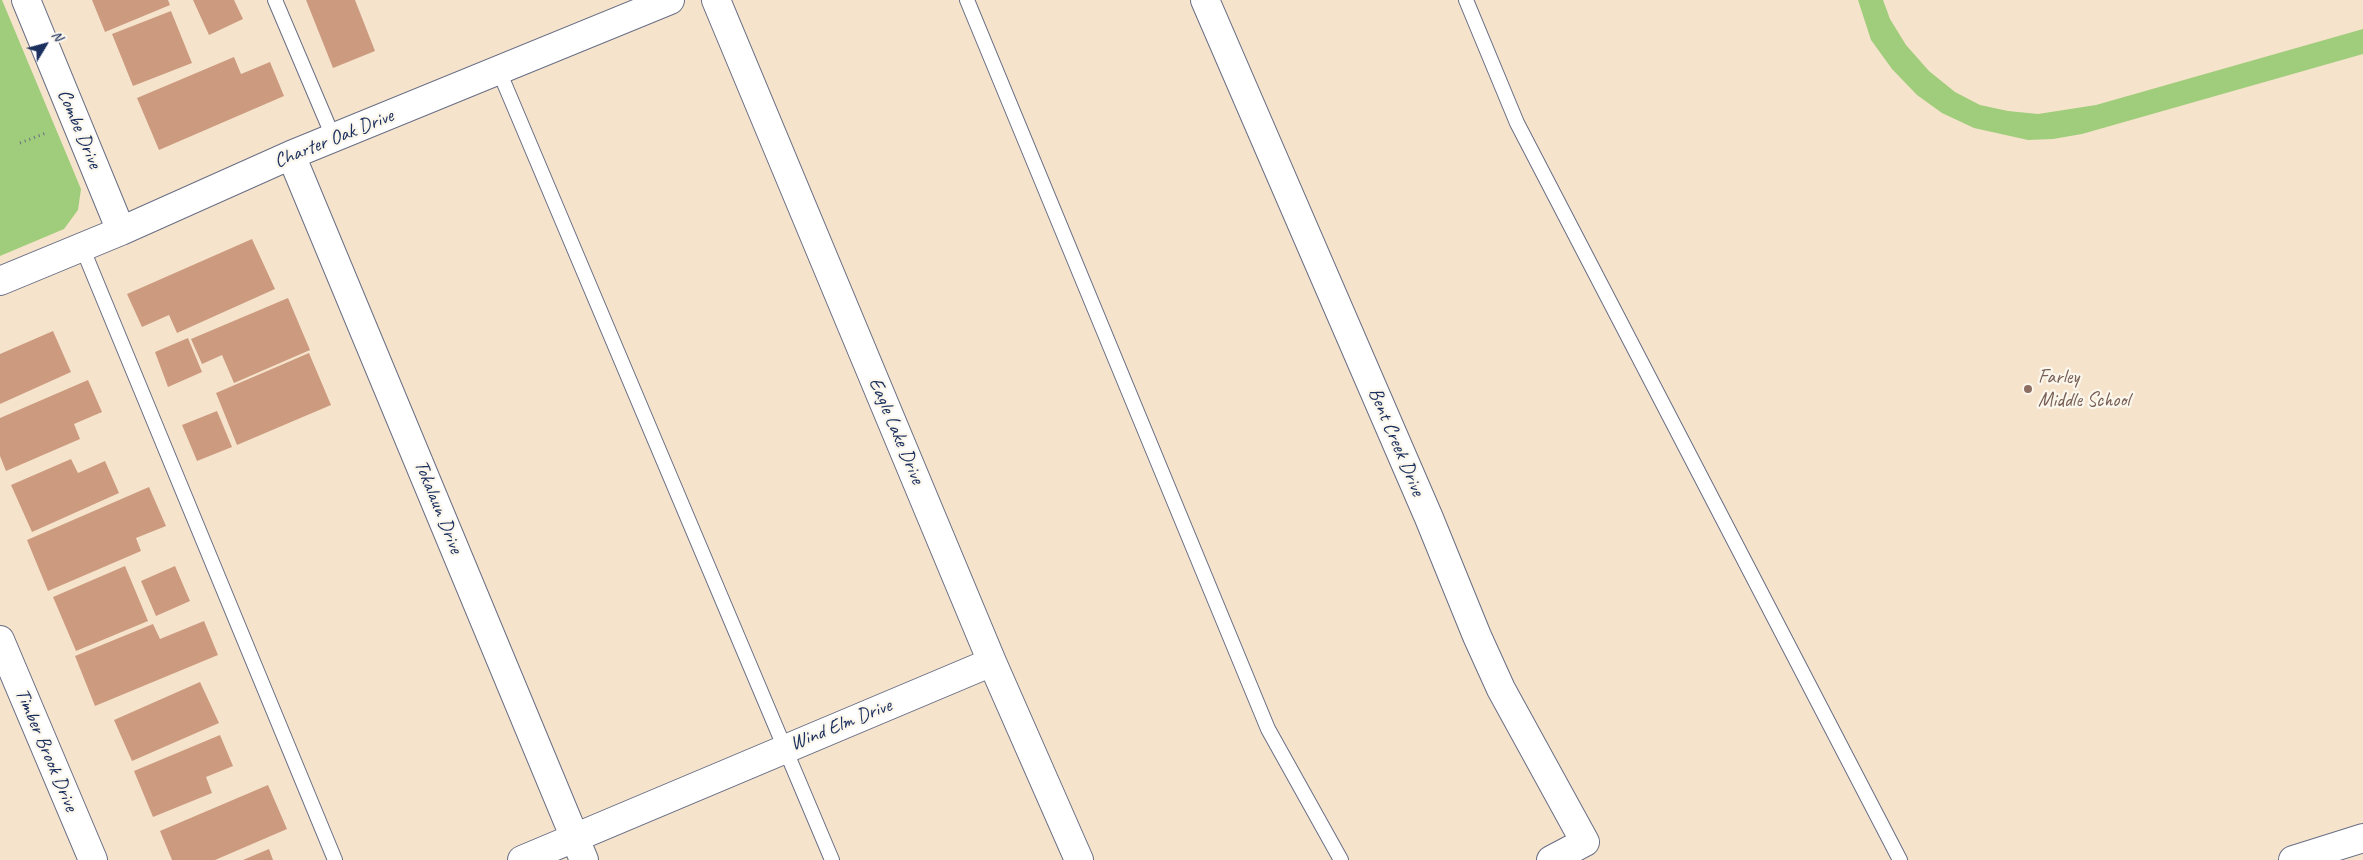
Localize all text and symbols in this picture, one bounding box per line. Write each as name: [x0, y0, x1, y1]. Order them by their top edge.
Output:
north arrow: [20, 20, 70, 70]
text: N: [48, 27, 67, 44]
street label: Combe Drive: [52, 86, 106, 172]
street label: Charter Oak Drive: [271, 104, 397, 174]
place label: Farley Middle School: [2038, 366, 2130, 413]
street label: Eagle Lake Drive: [863, 374, 929, 488]
marker: Farley Middle School: [2022, 383, 2034, 395]
street label: Bent Creek Drive: [1362, 384, 1430, 500]
street label: Tokalaun Drive: [408, 457, 468, 557]
street label: Timber Brook Drive: [9, 685, 83, 815]
street label: Wind Elm Drive: [787, 694, 895, 756]

